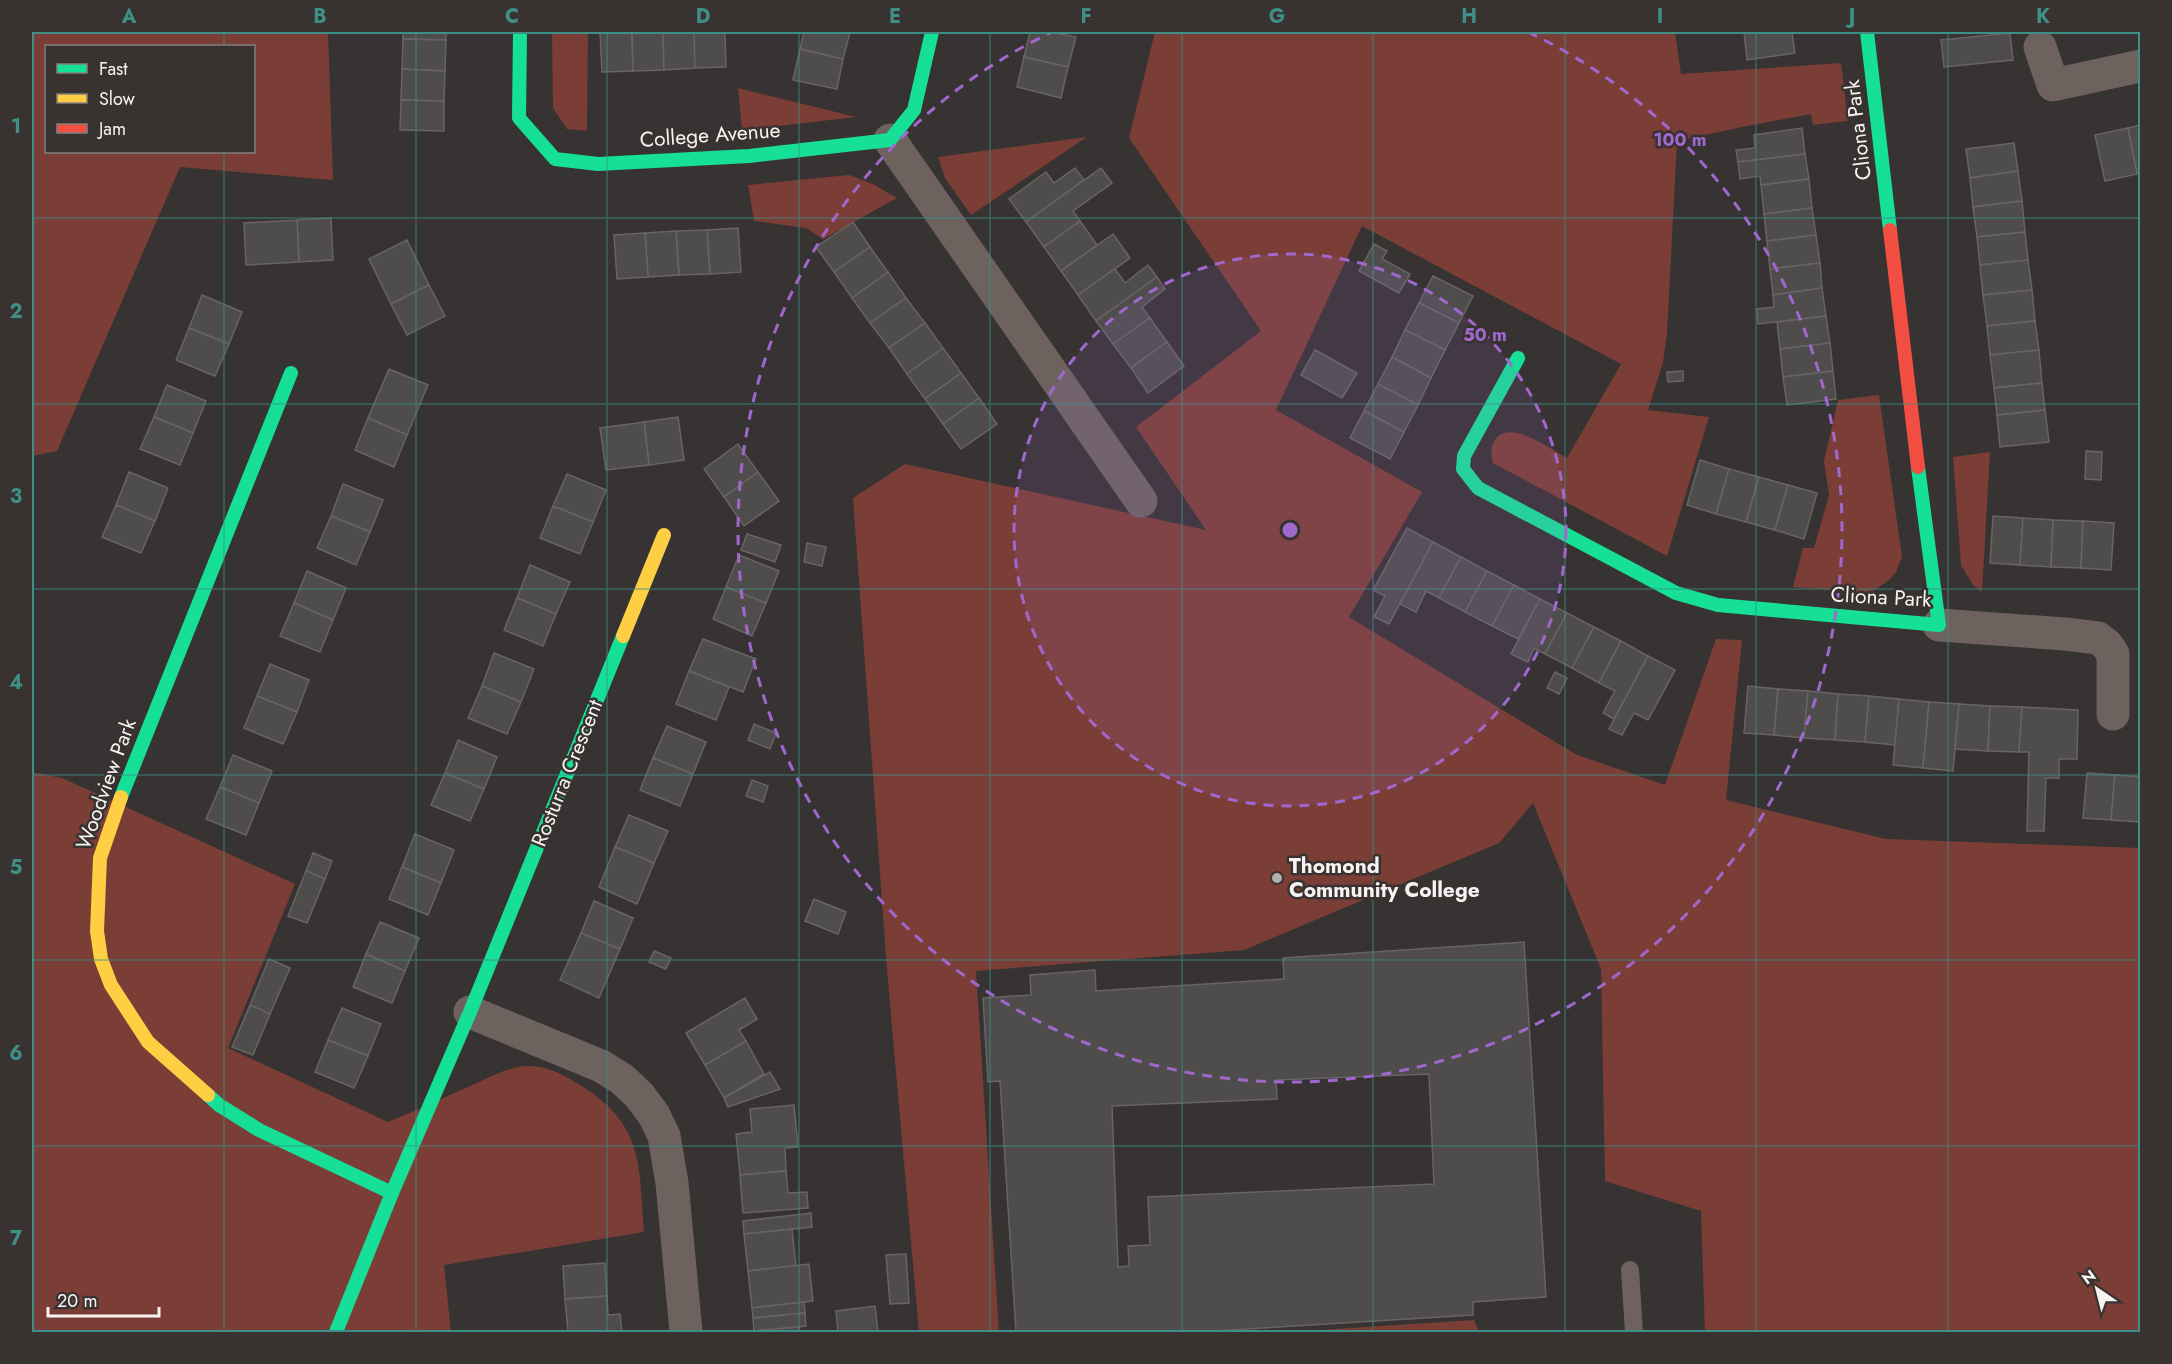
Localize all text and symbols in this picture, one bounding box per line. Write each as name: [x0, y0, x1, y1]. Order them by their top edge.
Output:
text: A: [121, 2, 137, 31]
text: B: [313, 2, 327, 31]
text: C: [505, 2, 519, 31]
text: D: [696, 2, 710, 31]
text: E: [889, 2, 901, 31]
text: F: [1080, 2, 1092, 31]
text: G: [1269, 2, 1285, 31]
text: H: [1461, 2, 1477, 31]
text: I: [1657, 2, 1663, 31]
text: J: [1845, 2, 1855, 31]
text: K: [2036, 2, 2050, 31]
legend: [45, 45, 255, 153]
text: Fast: [99, 56, 128, 82]
street label: Cliona Park: [1837, 77, 1879, 182]
text: Slow: [99, 86, 136, 112]
text: 1: [11, 112, 21, 141]
street label: College Avenue: [639, 115, 781, 155]
text: Jam: [97, 116, 126, 142]
text: 100 m: [1653, 127, 1707, 153]
text: 2: [9, 297, 23, 326]
text: 50 m: [1463, 322, 1507, 348]
text: 3: [10, 482, 22, 511]
centre of rings: [1280, 520, 1300, 540]
street label: Cliona Park: [1830, 579, 1933, 615]
text: 4: [9, 668, 23, 697]
street label: Rosturra Crescent: [524, 695, 610, 851]
street label: Woodview Park: [68, 714, 144, 854]
place label: Thomond Community College: [1289, 851, 1480, 905]
text: 5: [10, 853, 23, 882]
marker: Thomond Community College: [1270, 871, 1284, 885]
text: 6: [9, 1039, 23, 1068]
text: 7: [10, 1224, 23, 1253]
north arrow: [2067, 1259, 2127, 1319]
text: N: [2077, 1264, 2100, 1290]
scale bar: [48, 1280, 159, 1318]
text: 20 m: [57, 1288, 97, 1314]

